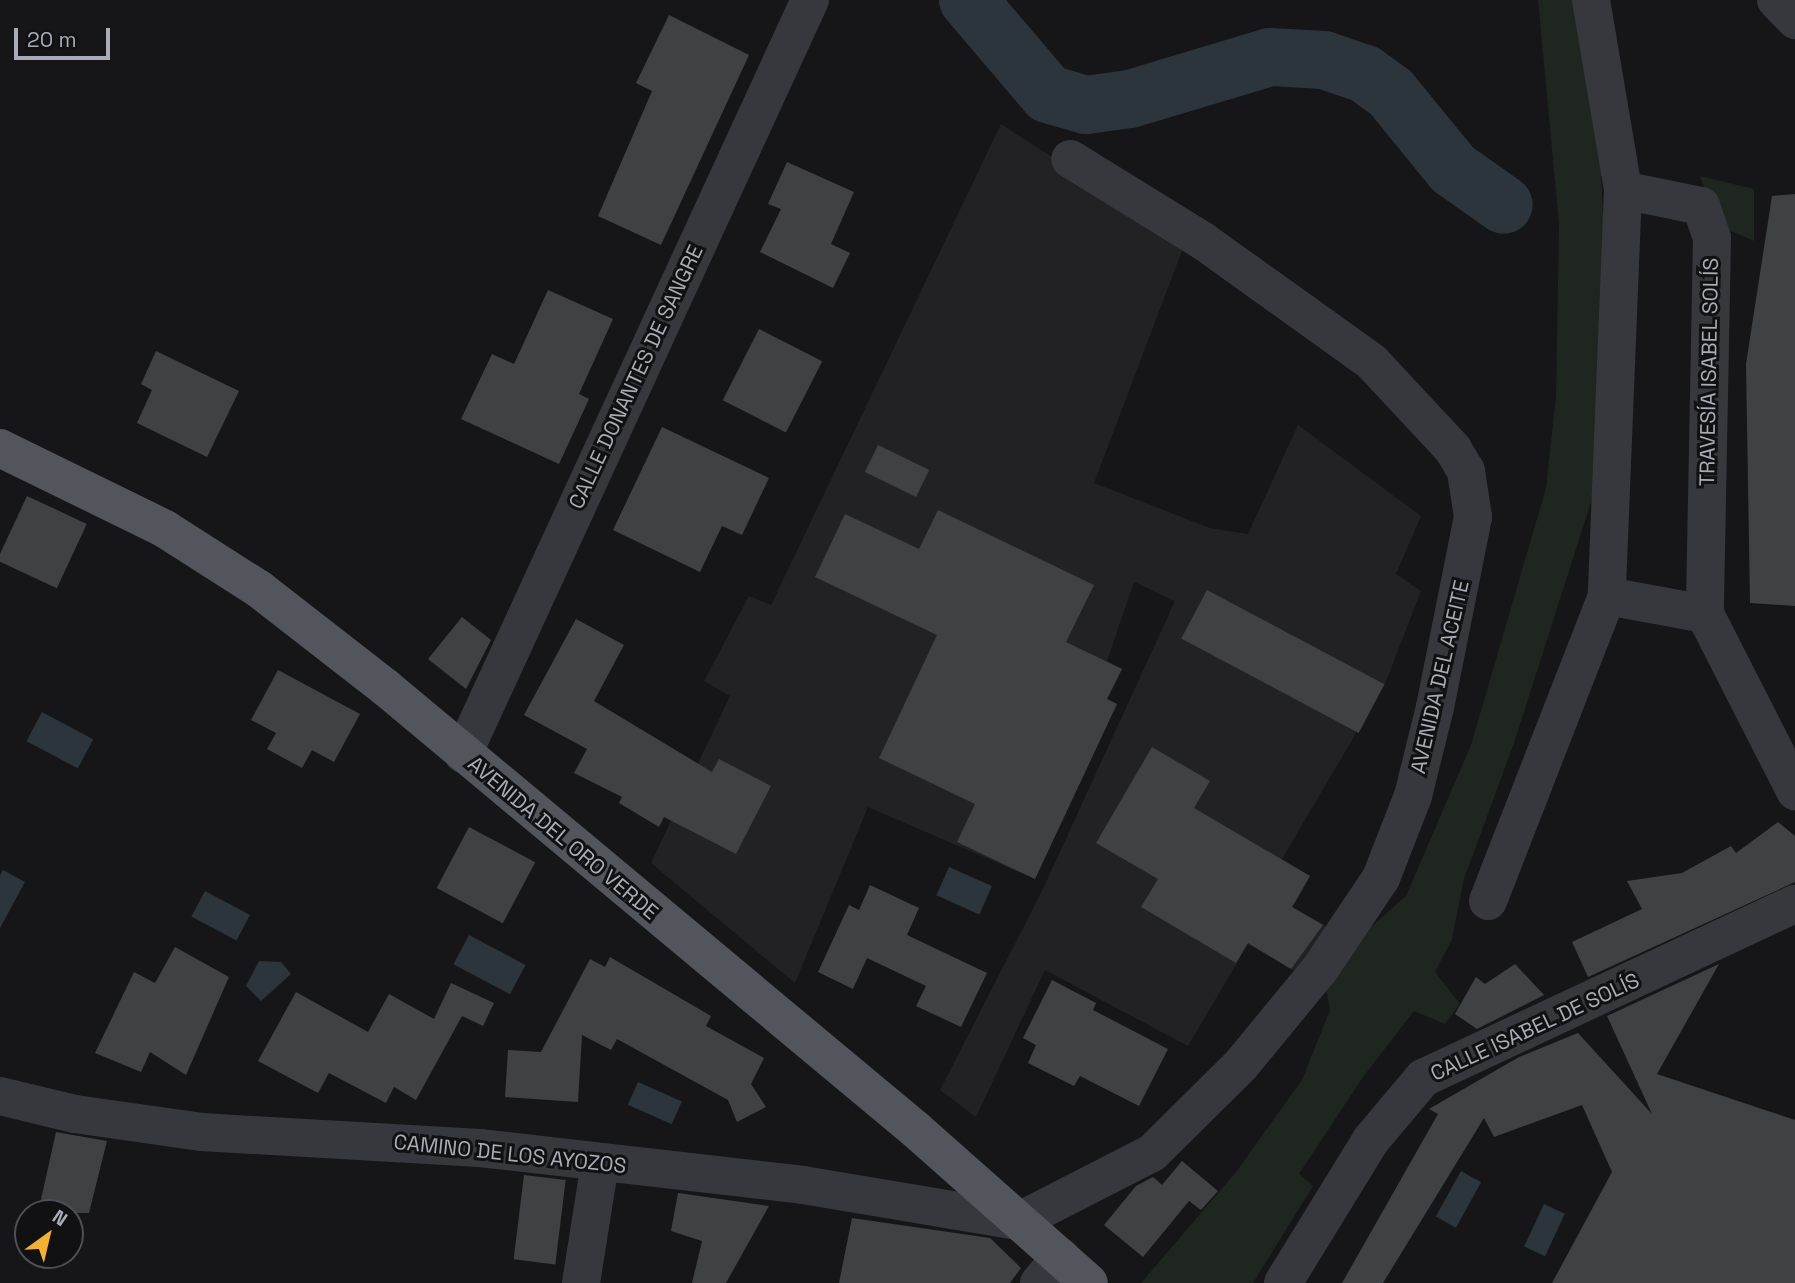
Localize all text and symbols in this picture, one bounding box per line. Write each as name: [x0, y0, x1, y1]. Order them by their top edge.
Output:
scale bar: [18, 14, 114, 58]
text: 20 m: [27, 26, 77, 53]
street label: CALLE DONANTES DE SANGRE: [564, 241, 708, 513]
street label: TRAVESÍA ISABEL SOLÍS: [1694, 257, 1724, 487]
street label: AVENIDA DEL ACEITE: [1405, 577, 1475, 777]
street label: AVENIDA DEL ORO VERDE: [462, 751, 664, 925]
street label: CALLE ISABEL DE SOLÍS: [1426, 967, 1644, 1087]
street label: CAMINO DE LOS AYOZOS: [392, 1129, 628, 1179]
north arrow: [14, 1199, 84, 1269]
text: N: [48, 1204, 72, 1232]

